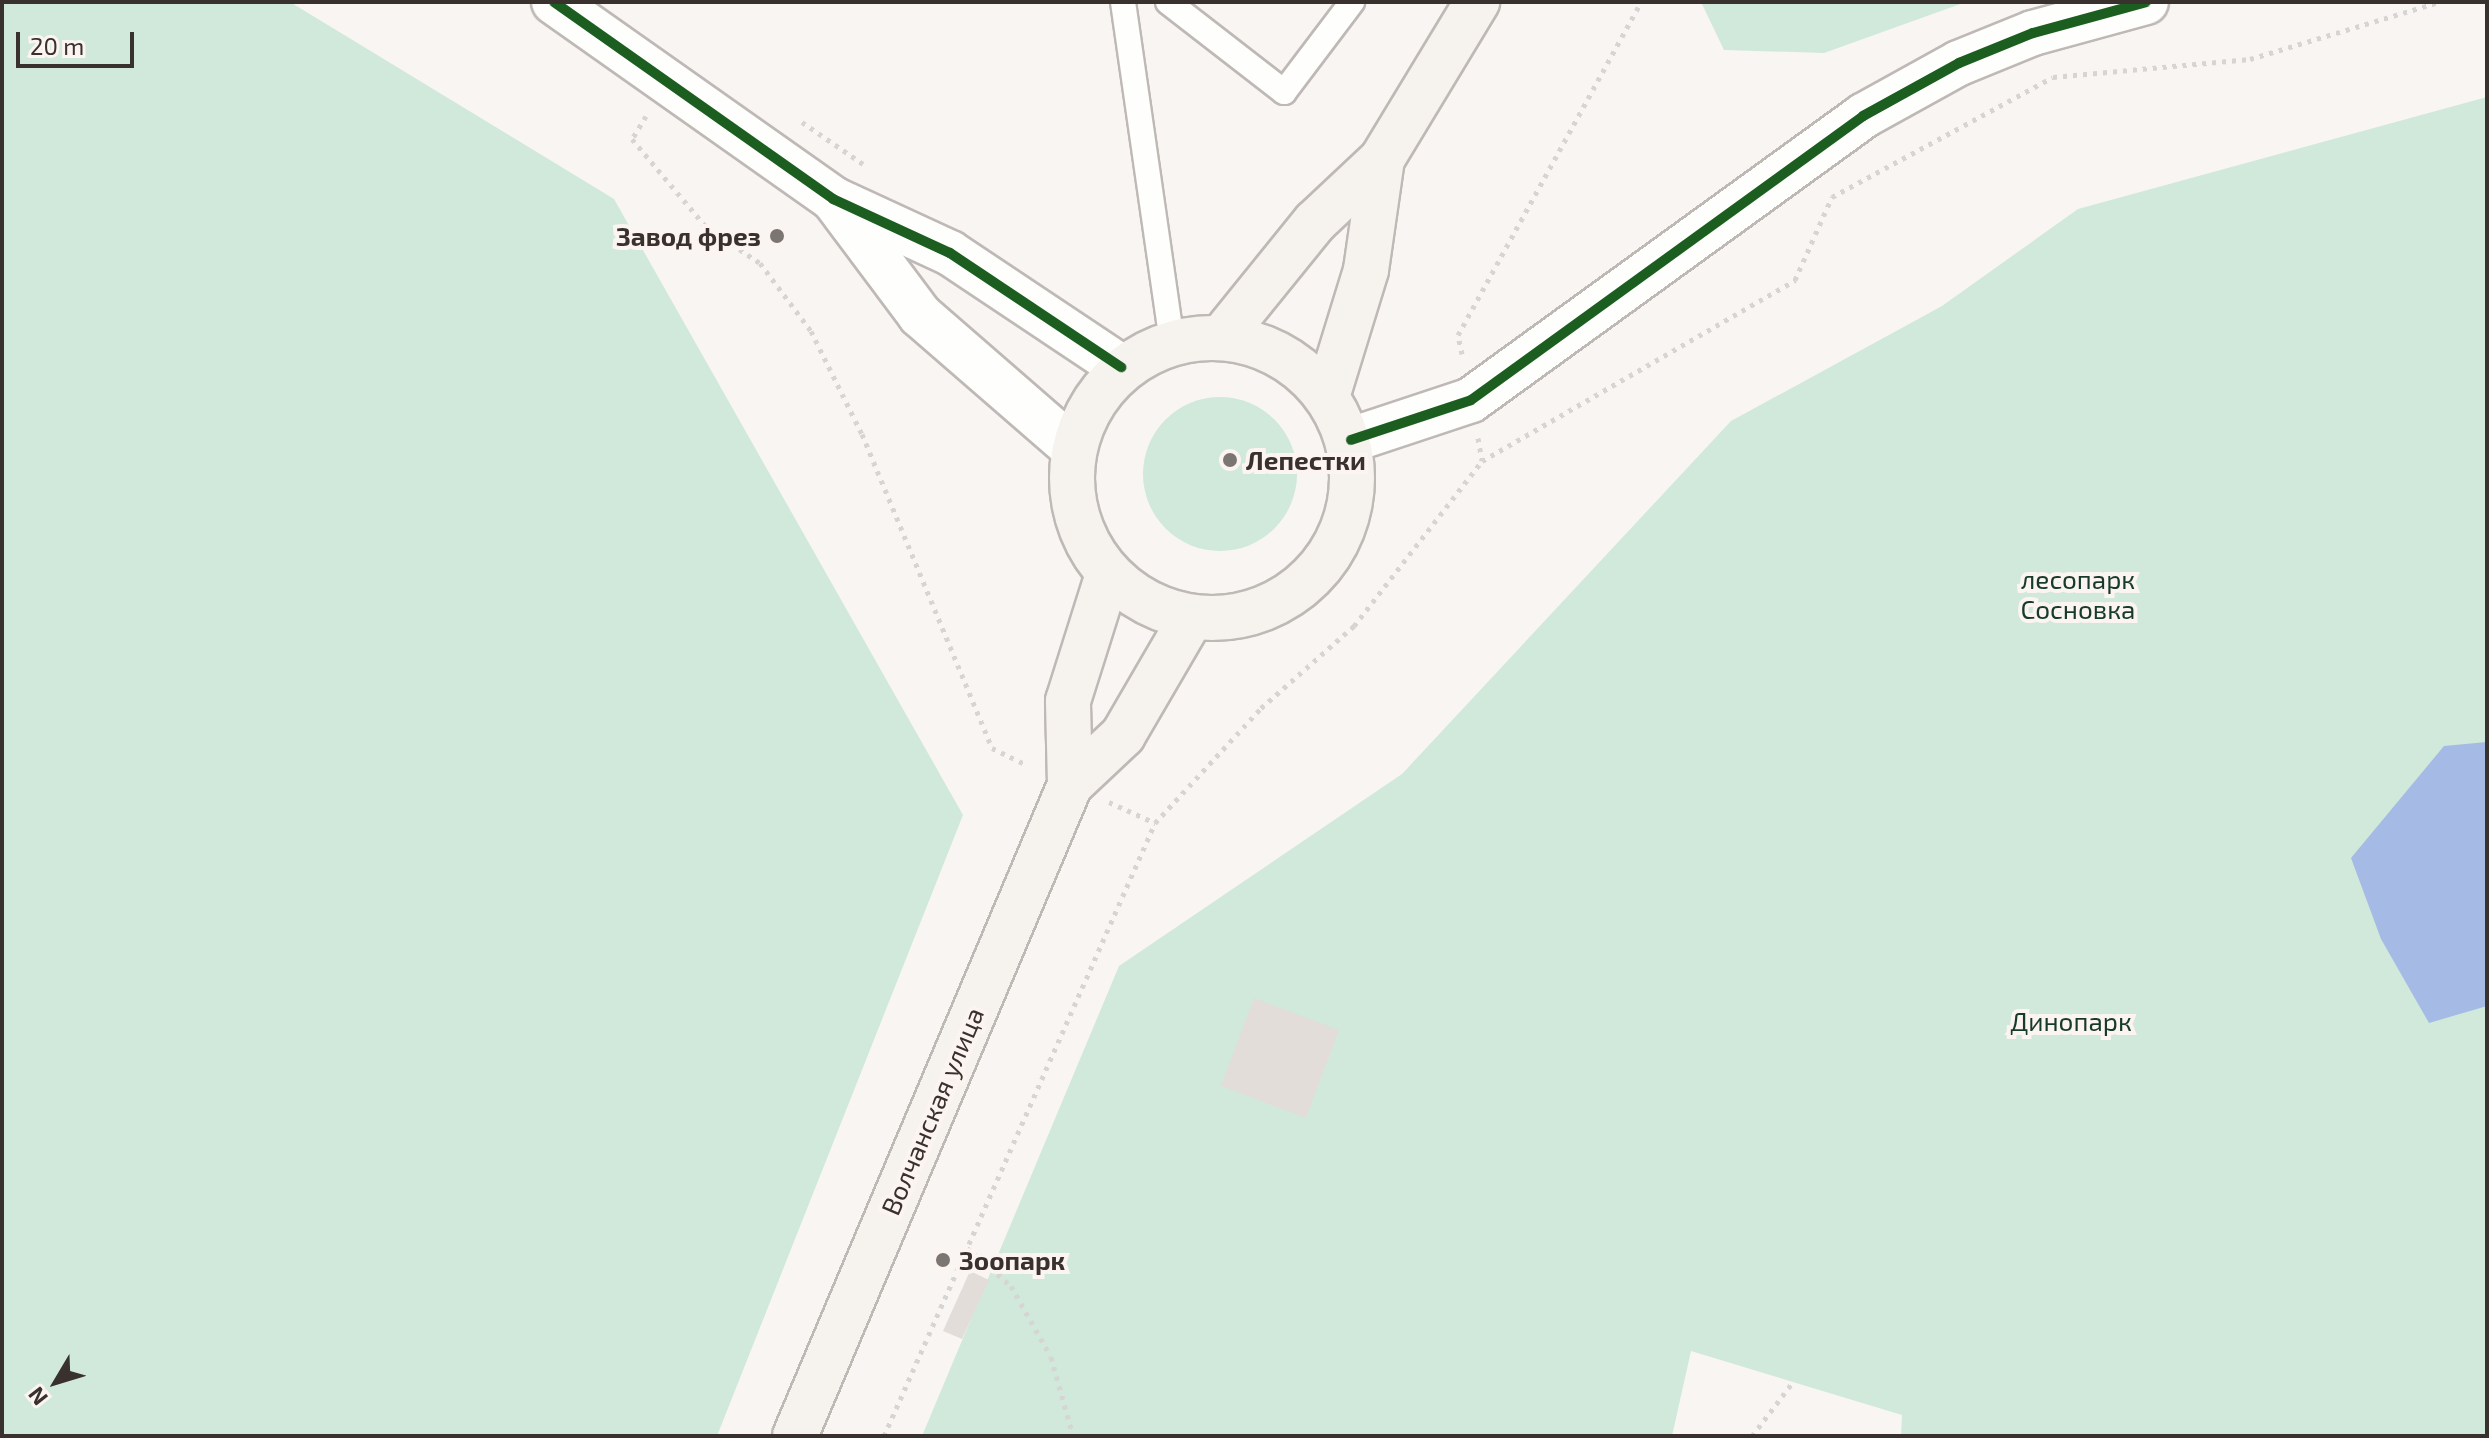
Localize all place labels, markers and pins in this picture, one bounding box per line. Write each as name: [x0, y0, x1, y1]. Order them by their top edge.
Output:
place label: Завод фрез: [616, 220, 761, 252]
marker: Завод фрез: [768, 227, 786, 245]
place label: Лепестки: [1246, 444, 1366, 476]
marker: Лепестки: [1221, 451, 1239, 469]
place label: Зоопарк: [959, 1244, 1065, 1276]
marker: Зоопарк: [934, 1251, 952, 1269]

